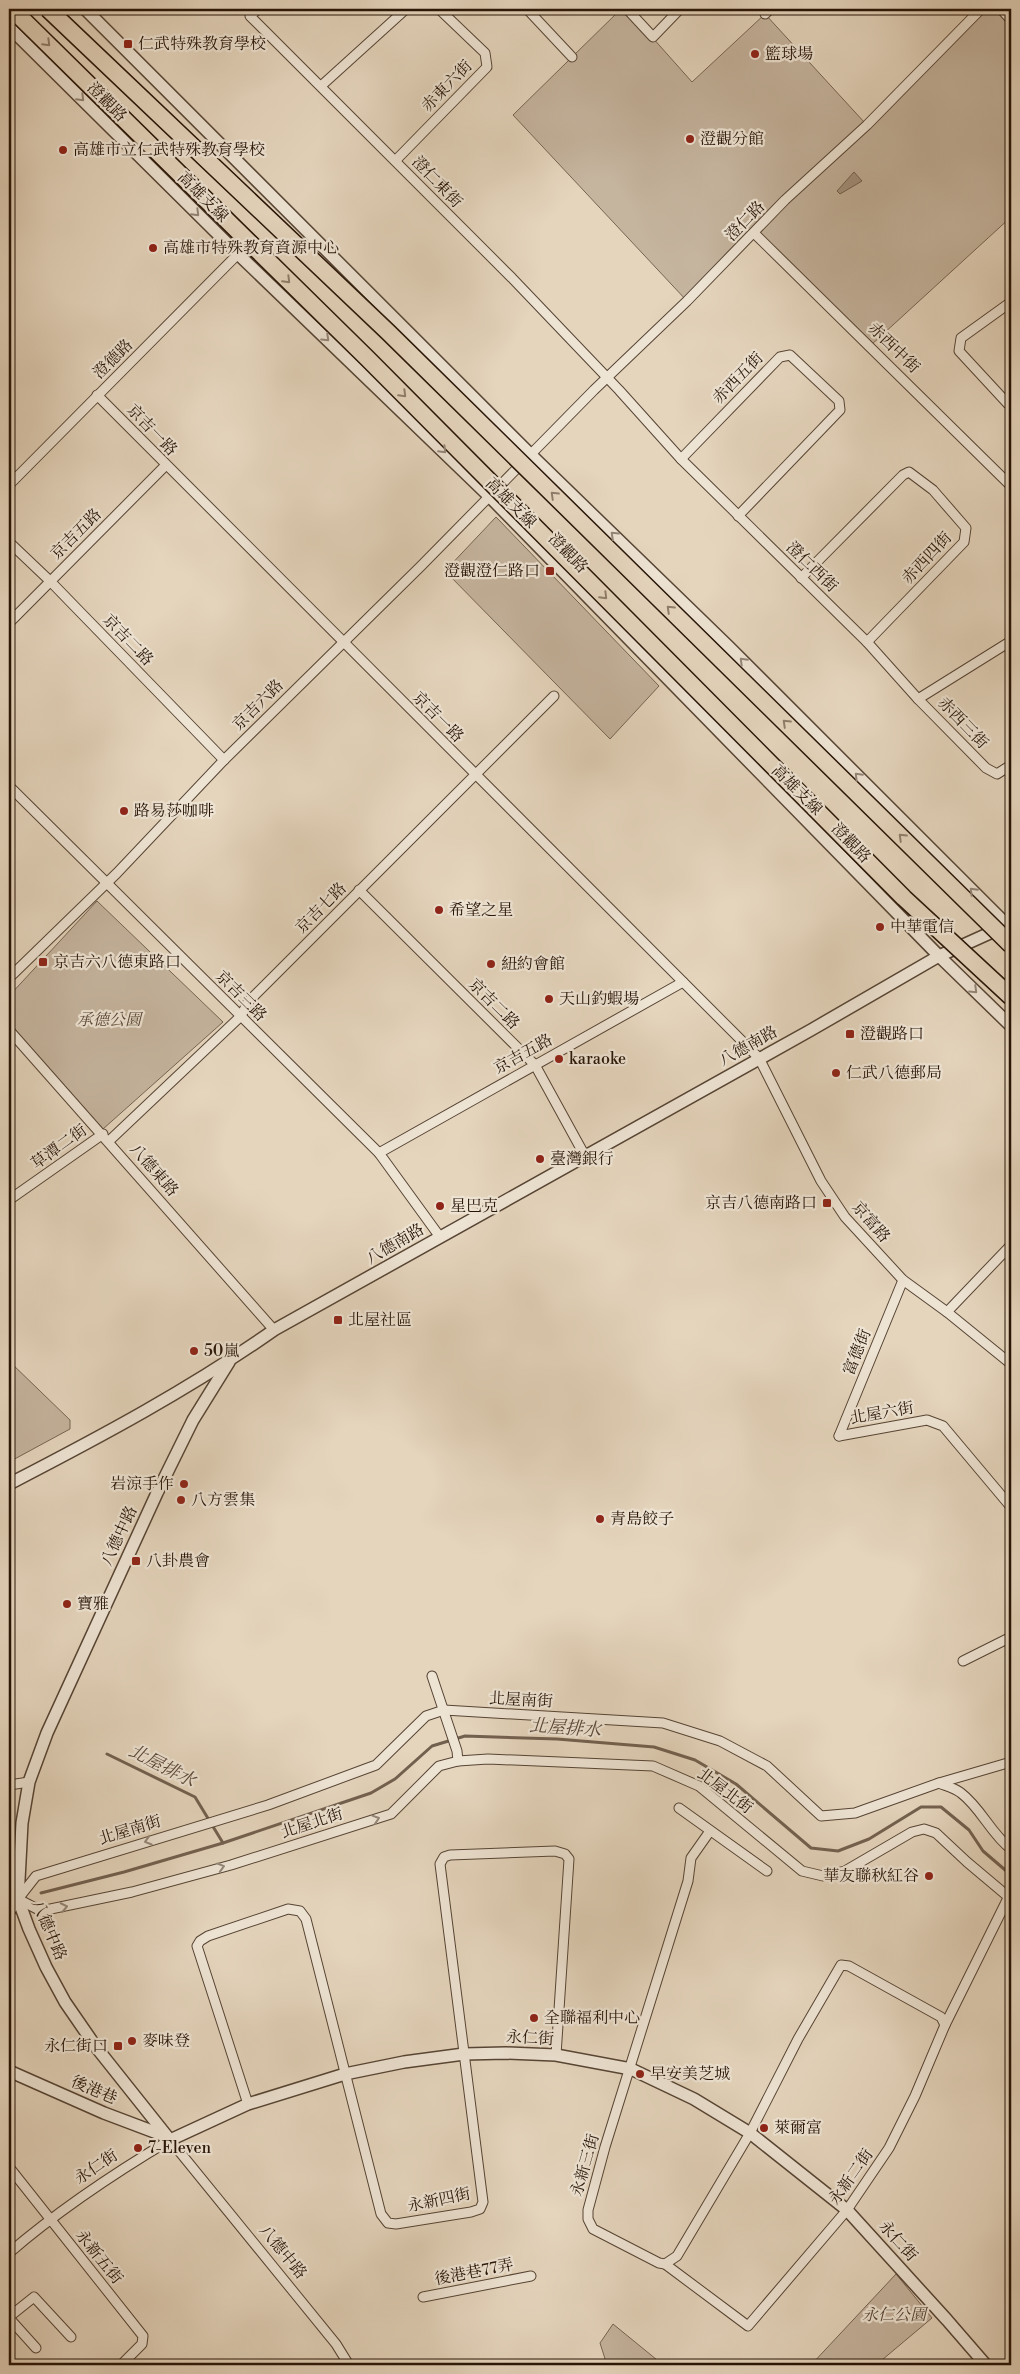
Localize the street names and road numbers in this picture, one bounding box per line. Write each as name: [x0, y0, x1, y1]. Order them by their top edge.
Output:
street label: 赤東六街: [418, 56, 476, 116]
street label: 澄觀路: [83, 78, 131, 126]
street label: 澄仁東街: [408, 152, 466, 212]
street label: 高雄支線: [173, 167, 233, 227]
street label: 澄仁路: [721, 197, 769, 245]
street label: 赤西中街: [864, 319, 924, 377]
street label: 澄德路: [89, 335, 137, 383]
street label: 赤西五街: [709, 348, 767, 408]
street label: 京吉一路: [123, 400, 181, 460]
street label: 高雄支線: [481, 473, 541, 533]
street label: 京吉五路: [46, 504, 106, 564]
street label: 赤西四街: [898, 528, 956, 588]
street label: 澄觀路: [544, 529, 592, 577]
street label: 澄仁西街: [782, 538, 842, 596]
street label: 京吉二路: [99, 610, 157, 670]
street label: 京吉六路: [228, 675, 288, 735]
street label: 京吉一路: [408, 687, 468, 747]
street label: 赤西三街: [934, 693, 992, 753]
street label: 高雄支線: [767, 760, 827, 820]
street label: 澄觀路: [827, 819, 875, 867]
street label: 京吉七路: [291, 878, 351, 938]
street label: 京吉三路: [211, 966, 271, 1026]
street label: 京吉二路: [464, 974, 524, 1034]
street label: 八德南路: [715, 1022, 781, 1070]
street label: 京吉五路: [490, 1030, 556, 1078]
street label: 草潭二街: [27, 1120, 91, 1174]
street label: 八德東路: [125, 1139, 183, 1201]
street label: 京富路: [848, 1197, 894, 1247]
street label: 八德南路: [362, 1219, 428, 1269]
street label: 富德街: [839, 1326, 875, 1378]
street label: 北屋六街: [849, 1398, 915, 1428]
street label: 八德中路: [96, 1503, 142, 1569]
street label: 北屋南街: [489, 1688, 553, 1712]
street label: 北屋北街: [693, 1764, 757, 1818]
street label: 北屋北街: [278, 1804, 346, 1842]
street label: 北屋南街: [96, 1811, 164, 1849]
street label: 八德中路: [27, 1897, 71, 1963]
street label: 永仁街: [506, 2027, 554, 2049]
street label: 後港巷: [68, 2071, 120, 2109]
street label: 永新三街: [567, 2131, 603, 2199]
street label: 永仁街: [71, 2145, 121, 2189]
street label: 永新二街: [824, 2145, 878, 2209]
street label: 永新四街: [406, 2184, 472, 2216]
street label: 永仁街: [875, 2216, 921, 2266]
street label: 八德中路: [255, 2221, 311, 2283]
street label: 永新五街: [71, 2226, 127, 2288]
street label: 後港巷77弄: [433, 2255, 515, 2289]

